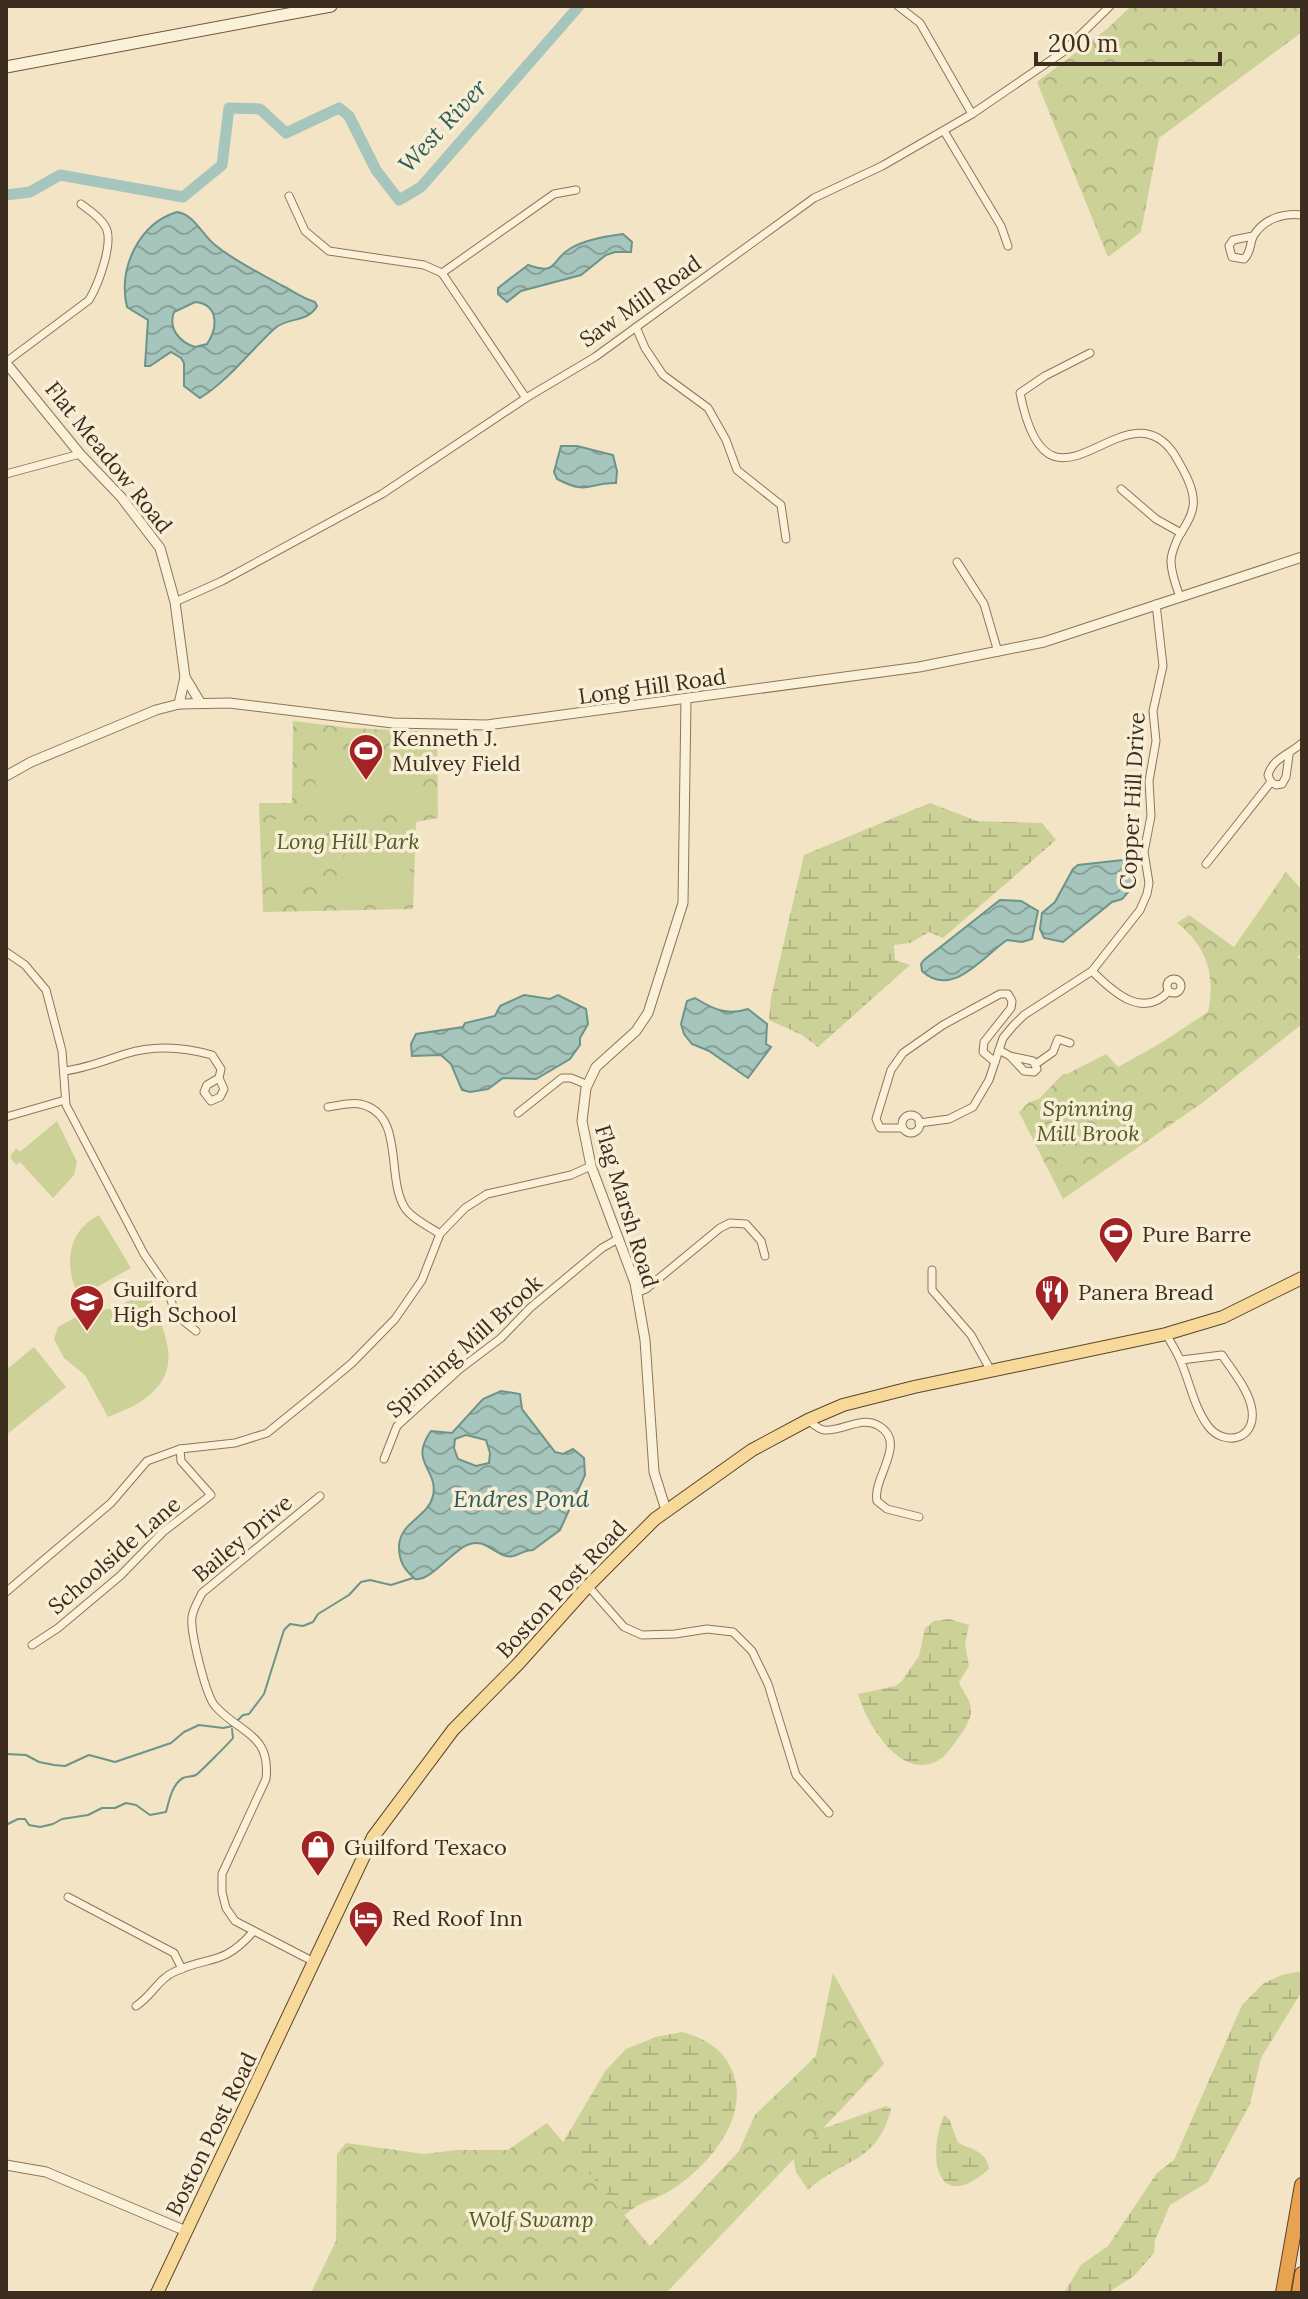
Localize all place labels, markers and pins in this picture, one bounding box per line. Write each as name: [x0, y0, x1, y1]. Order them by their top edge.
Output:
place label: Kenneth J. Mulvey Field: [392, 724, 521, 777]
sports icon: Kenneth J. Mulvey Field: [347, 732, 385, 782]
sports icon: Pure Barre: [1097, 1215, 1135, 1265]
place label: Pure Barre: [1142, 1220, 1251, 1248]
restaurant icon: Panera Bread: [1033, 1273, 1071, 1323]
place label: Guilford High School: [113, 1275, 237, 1328]
place label: Panera Bread: [1078, 1278, 1214, 1306]
school or university icon: Guilford High School: [68, 1283, 106, 1333]
shop icon: Guilford Texaco: [299, 1828, 337, 1878]
place label: Guilford Texaco: [344, 1833, 507, 1861]
hotel icon: Red Roof Inn: [347, 1899, 385, 1949]
place label: Red Roof Inn: [392, 1904, 523, 1932]

